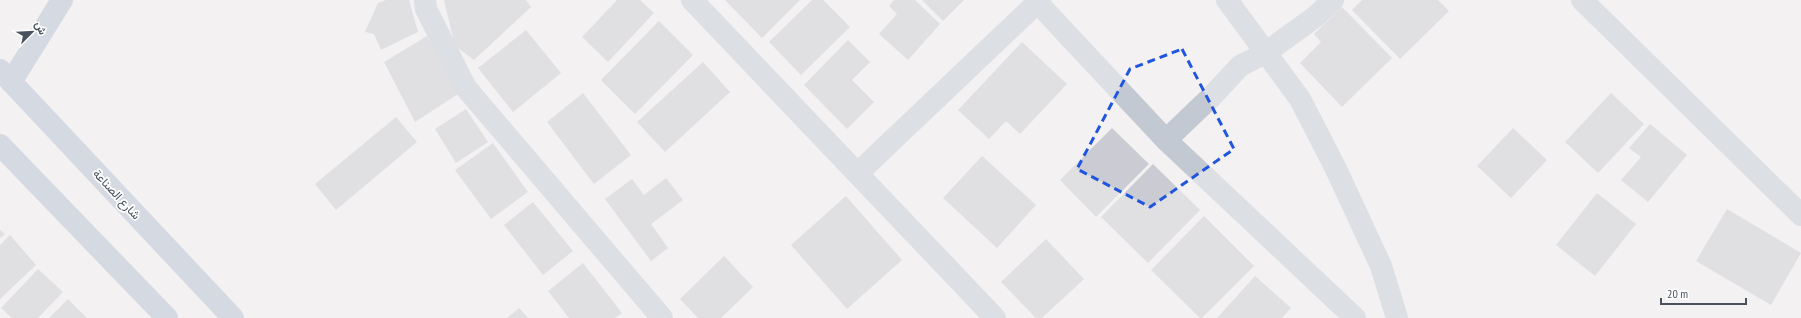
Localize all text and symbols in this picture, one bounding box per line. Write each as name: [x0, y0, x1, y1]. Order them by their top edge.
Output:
north arrow: [12, 12, 52, 52]
text: ش: [32, 19, 50, 37]
street label: شارع الصناعة: [89, 166, 144, 223]
scale bar: [1661, 280, 1746, 306]
text: 20 m: [1667, 286, 1688, 301]

